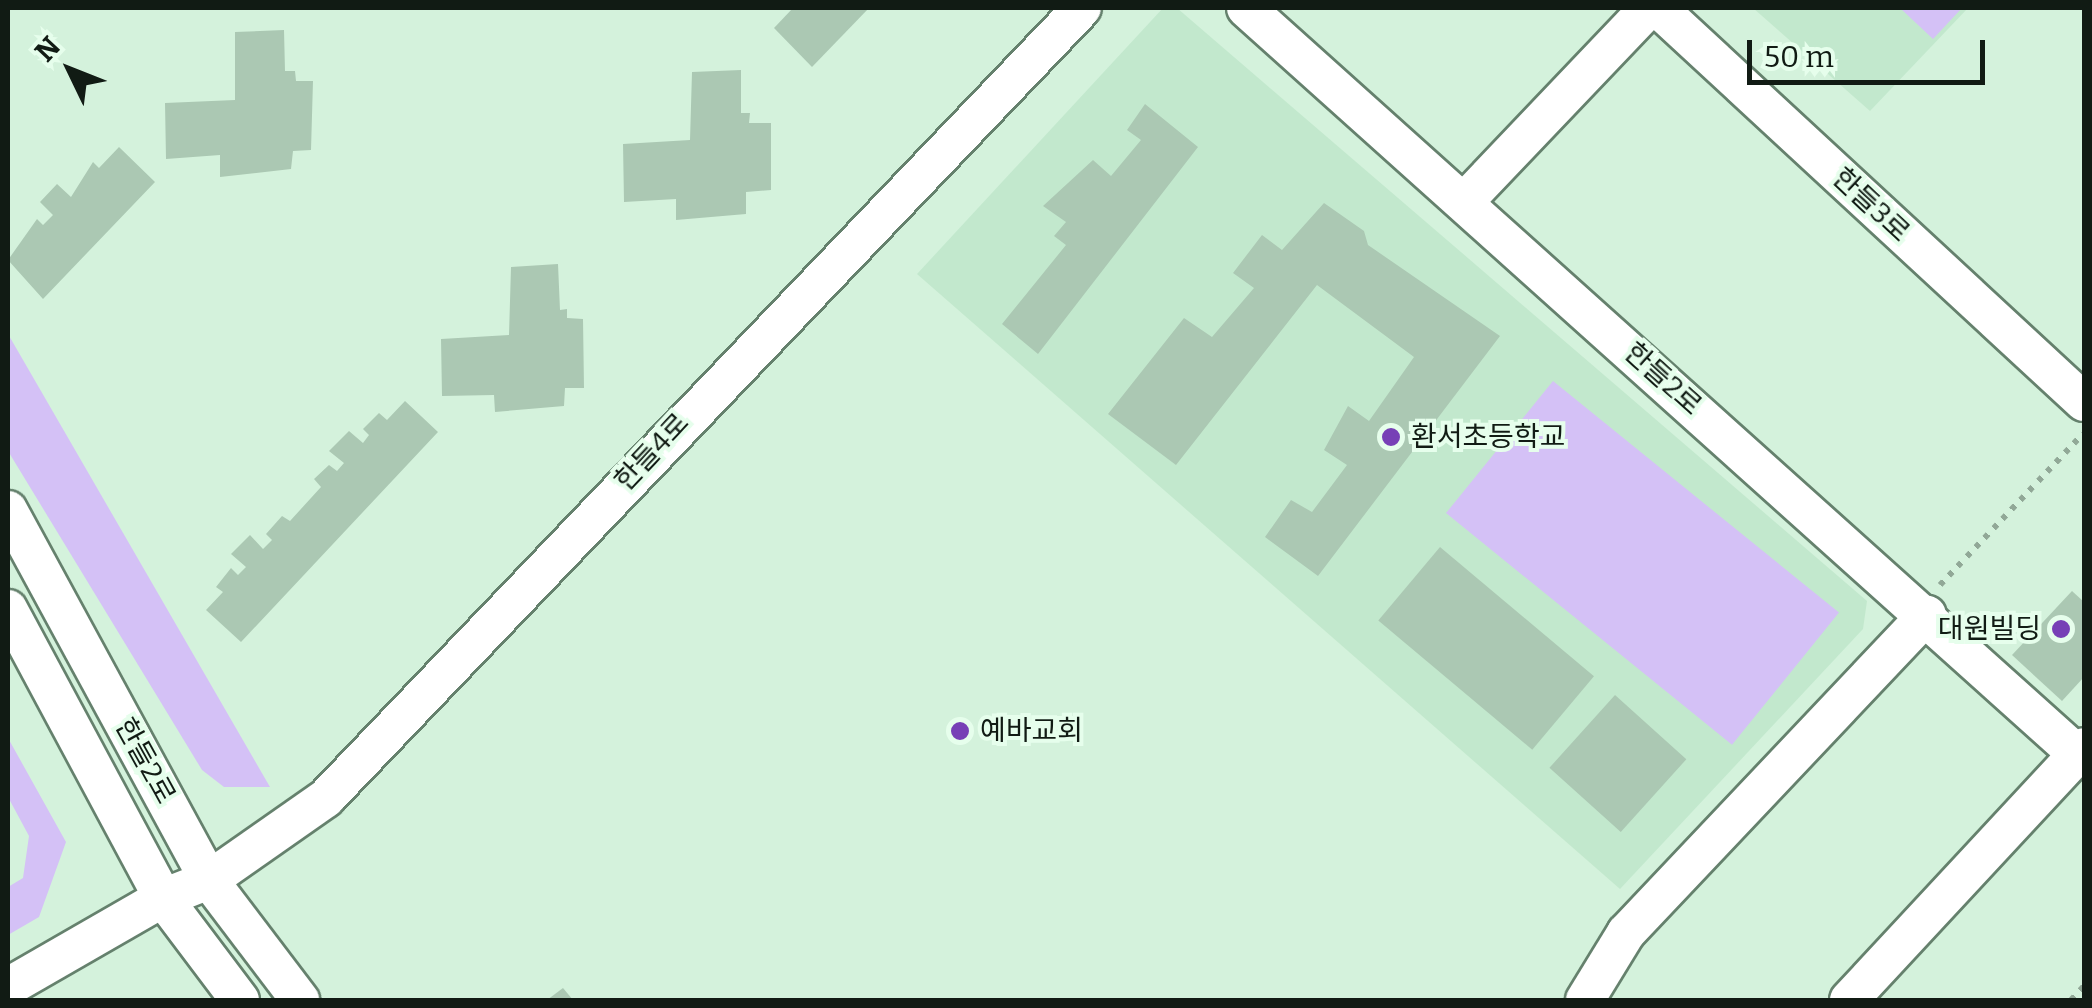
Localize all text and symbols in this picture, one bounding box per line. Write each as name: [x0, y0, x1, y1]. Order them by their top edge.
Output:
north arrow: [20, 20, 120, 120]
scale bar: [1752, 20, 1990, 82]
text: N: [28, 30, 67, 68]
text: 50 m: [1764, 39, 1834, 75]
street label: 한들3로: [1825, 161, 1917, 249]
street label: 한들2로: [1617, 336, 1709, 422]
street label: 한들4로: [608, 406, 696, 498]
place label: 환서초등학교: [1411, 420, 1566, 454]
marker: 환서초등학교: [1380, 426, 1402, 448]
place label: 대원빌딩: [1938, 612, 2041, 646]
marker: 대원빌딩: [2050, 618, 2072, 640]
street label: 한들2로: [108, 712, 182, 810]
place label: 예바교회: [980, 714, 1083, 748]
marker: 예바교회: [949, 720, 971, 742]

